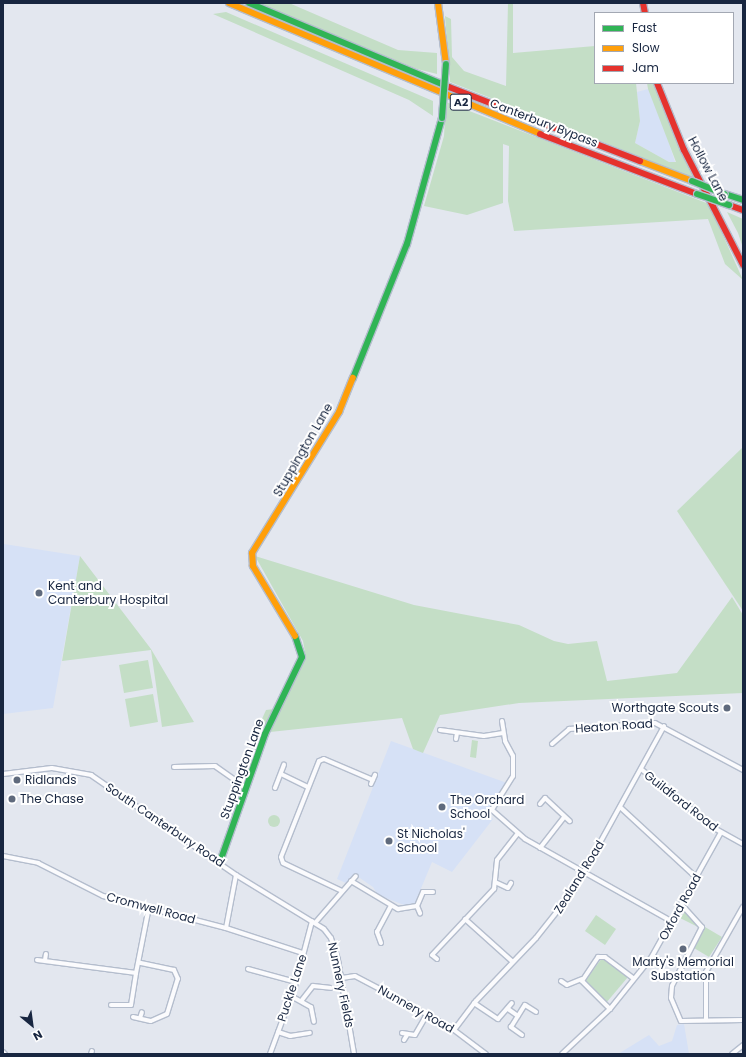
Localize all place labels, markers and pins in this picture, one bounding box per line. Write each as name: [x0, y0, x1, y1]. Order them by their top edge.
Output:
place label: Kent and Canterbury Hospital: [48, 579, 168, 607]
marker: Kent and Canterbury Hospital: [33, 587, 45, 599]
place label: Worthgate Scouts: [612, 701, 719, 715]
marker: Worthgate Scouts: [722, 703, 732, 713]
place label: Ridlands: [25, 773, 76, 787]
marker: Ridlands: [12, 775, 22, 785]
place label: The Chase: [20, 792, 84, 806]
place label: The Orchard School: [450, 793, 524, 821]
marker: The Chase: [7, 794, 17, 804]
marker: The Orchard School: [437, 802, 447, 812]
place label: St Nicholas' School: [397, 827, 465, 855]
marker: St Nicholas' School: [384, 836, 394, 846]
marker: Marty's Memorial Substation: [678, 944, 688, 954]
place label: Marty's Memorial Substation: [632, 955, 734, 983]

